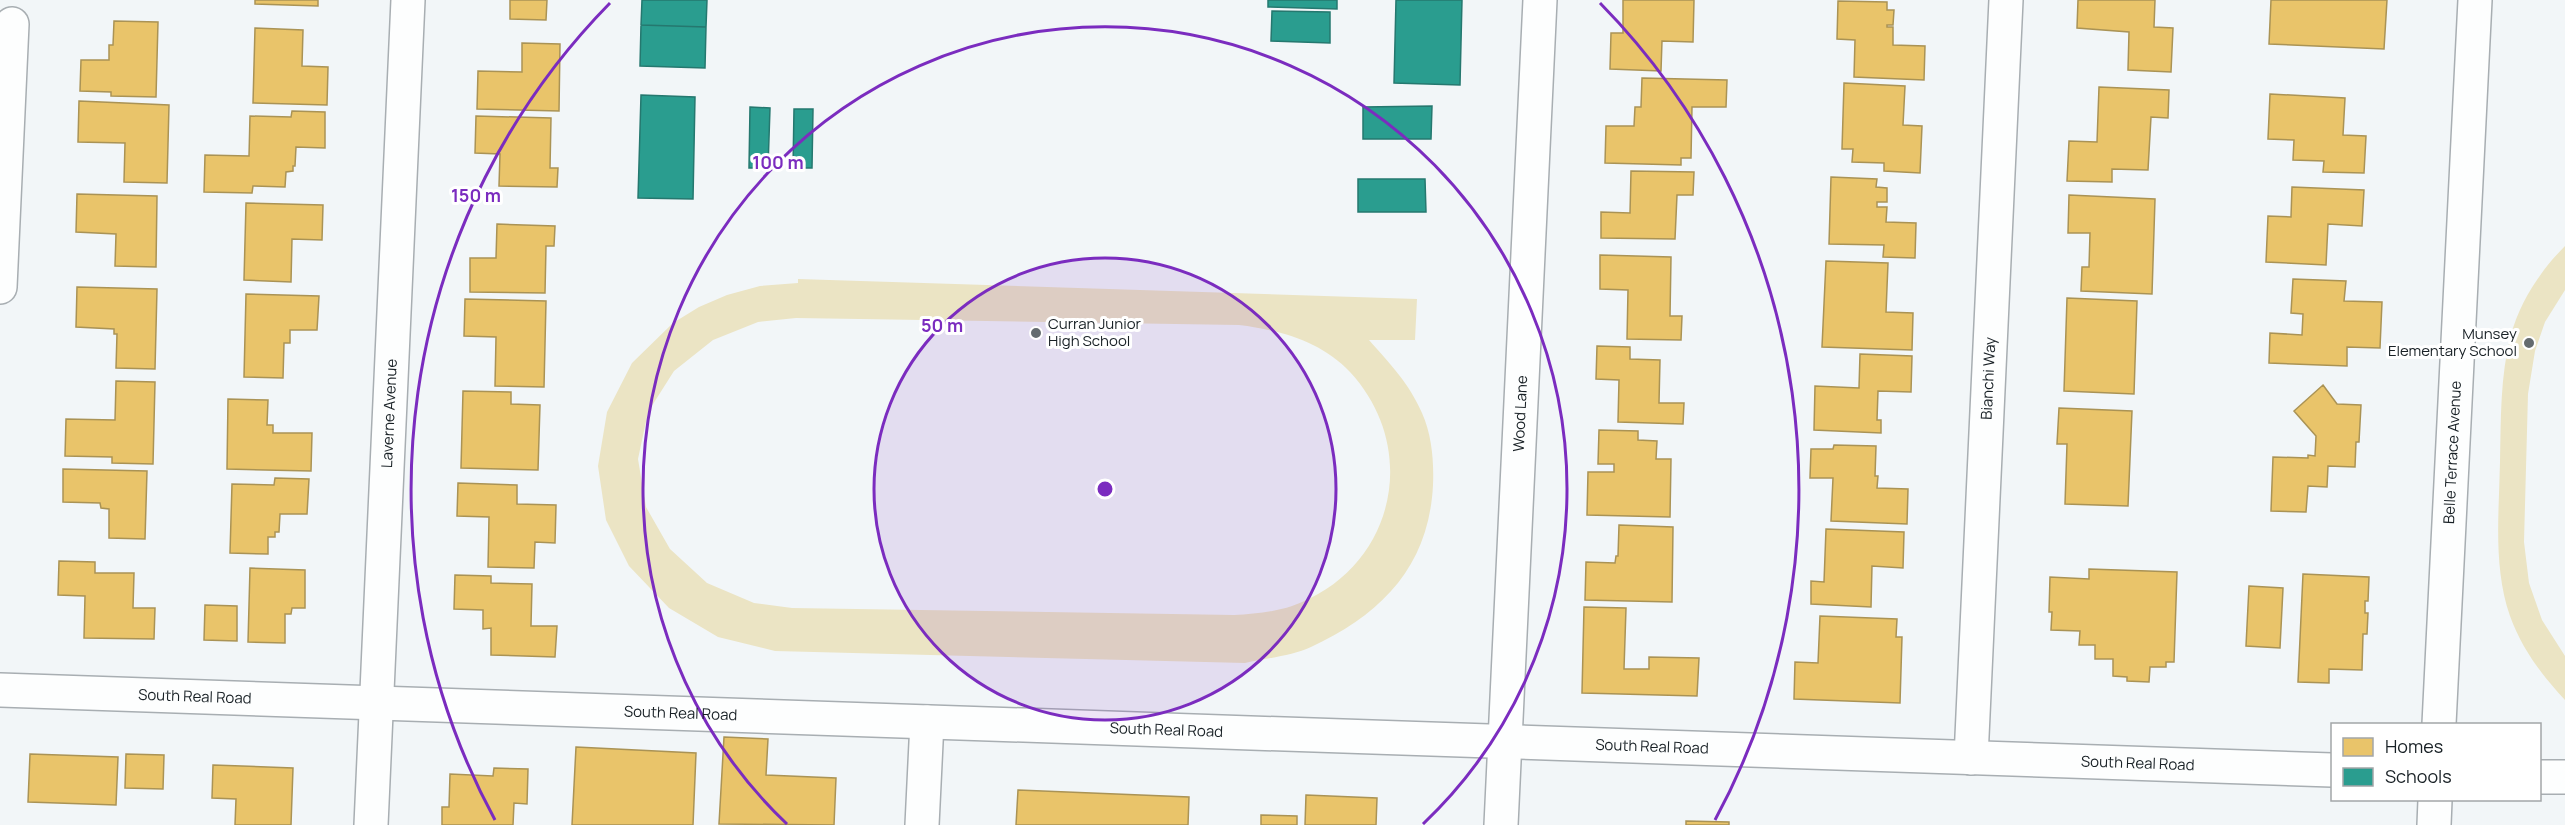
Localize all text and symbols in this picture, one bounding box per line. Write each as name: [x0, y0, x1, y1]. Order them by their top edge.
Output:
text: 100 m: [752, 150, 804, 174]
text: 150 m: [451, 183, 501, 207]
text: 50 m: [921, 313, 963, 337]
place label: Curran Junior High School: [1048, 313, 1142, 351]
place label: Munsey Elementary School: [2388, 323, 2517, 361]
marker: Curran Junior High School: [1029, 326, 1043, 340]
street label: Bianchi Way: [1976, 336, 2000, 420]
marker: Munsey Elementary School: [2522, 336, 2536, 350]
street label: Laverne Avenue: [376, 358, 402, 468]
street label: Wood Lane: [1508, 375, 1532, 452]
street label: Belle Terrace Avenue: [2438, 380, 2466, 524]
centre of rings: [1095, 479, 1115, 499]
street label: South Real Road: [138, 684, 252, 709]
street label: South Real Road: [624, 700, 738, 725]
street label: South Real Road: [1109, 717, 1223, 742]
legend: [2331, 723, 2541, 801]
street label: South Real Road: [1595, 734, 1709, 759]
text: Homes: [2385, 734, 2443, 758]
street label: South Real Road: [2081, 750, 2195, 775]
text: Schools: [2385, 764, 2452, 788]

